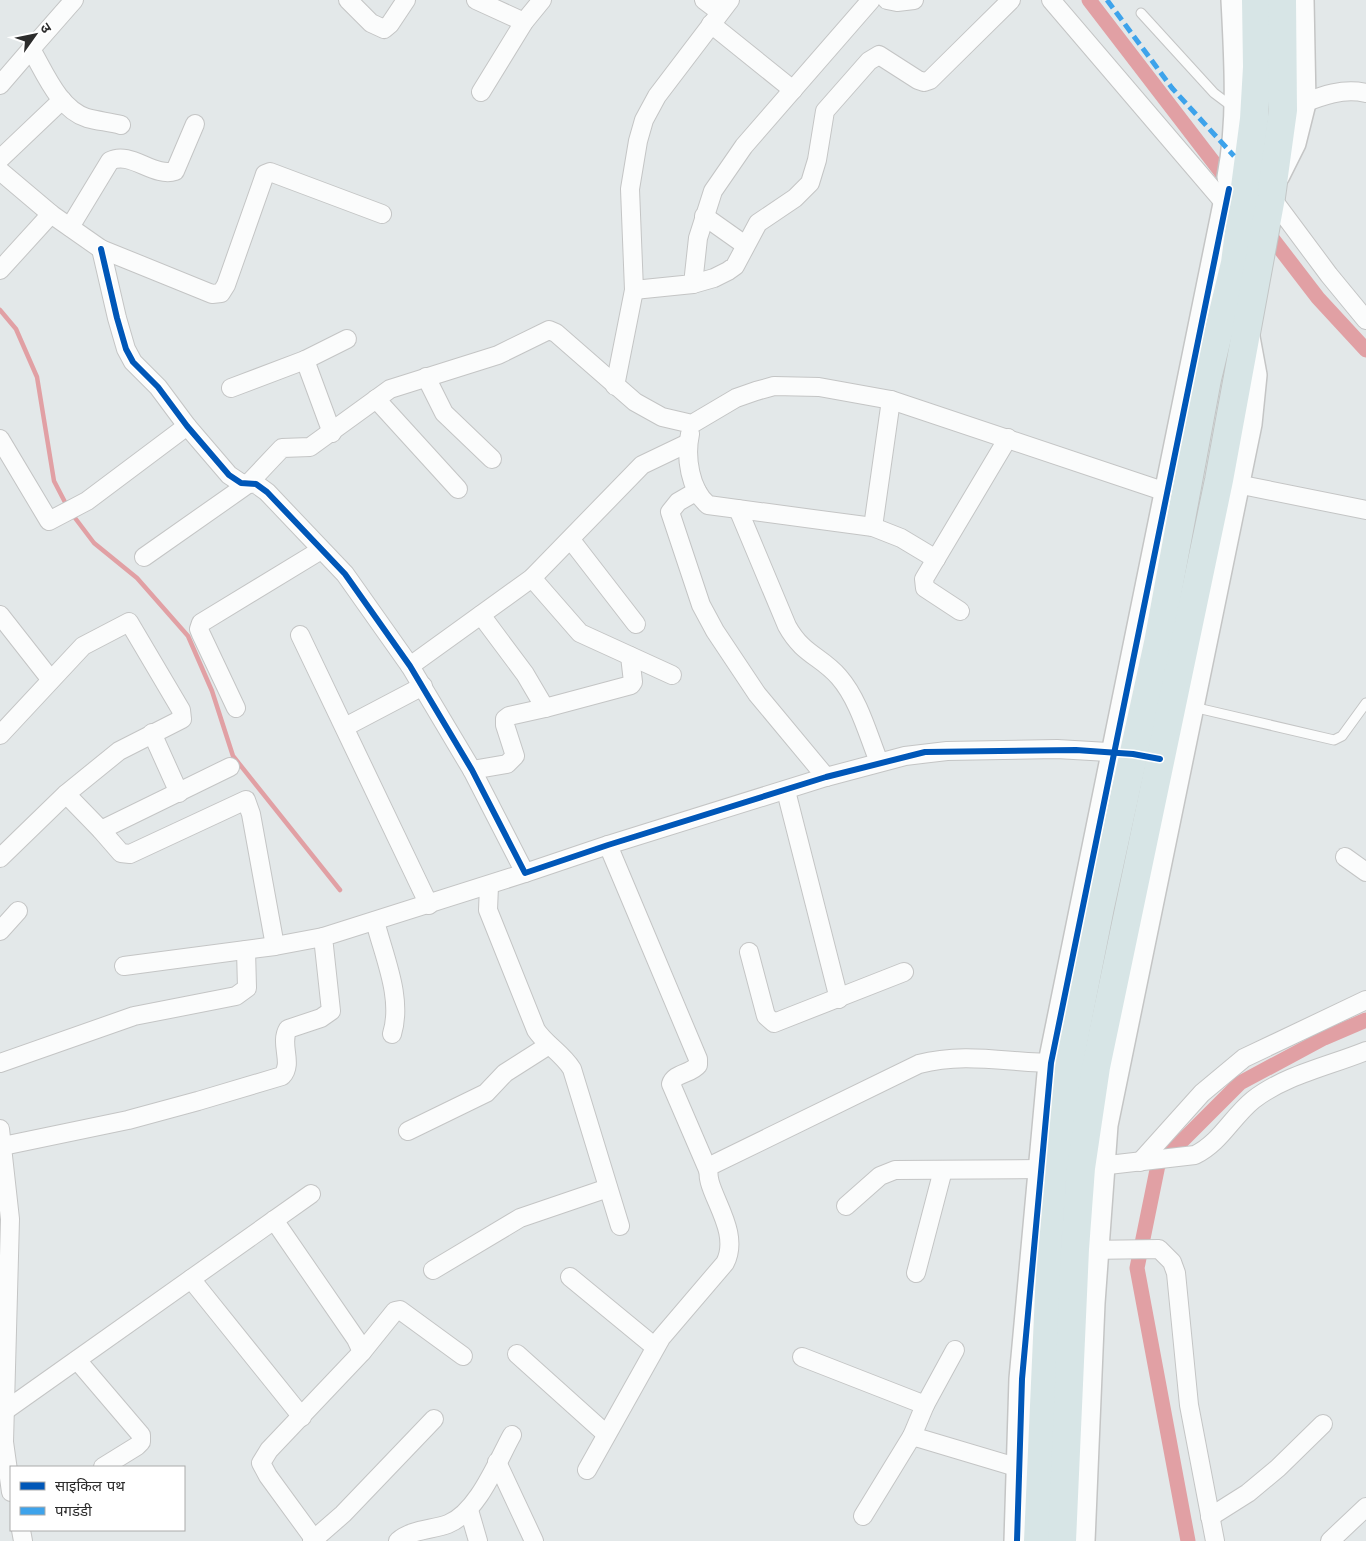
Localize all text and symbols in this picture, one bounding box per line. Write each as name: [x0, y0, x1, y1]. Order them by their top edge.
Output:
north arrow: [10, 10, 60, 60]
text: उ: [37, 20, 55, 36]
legend: [10, 1466, 185, 1531]
text: साइकिल पथ: [55, 1477, 125, 1495]
text: पगडंडी: [55, 1502, 93, 1520]

